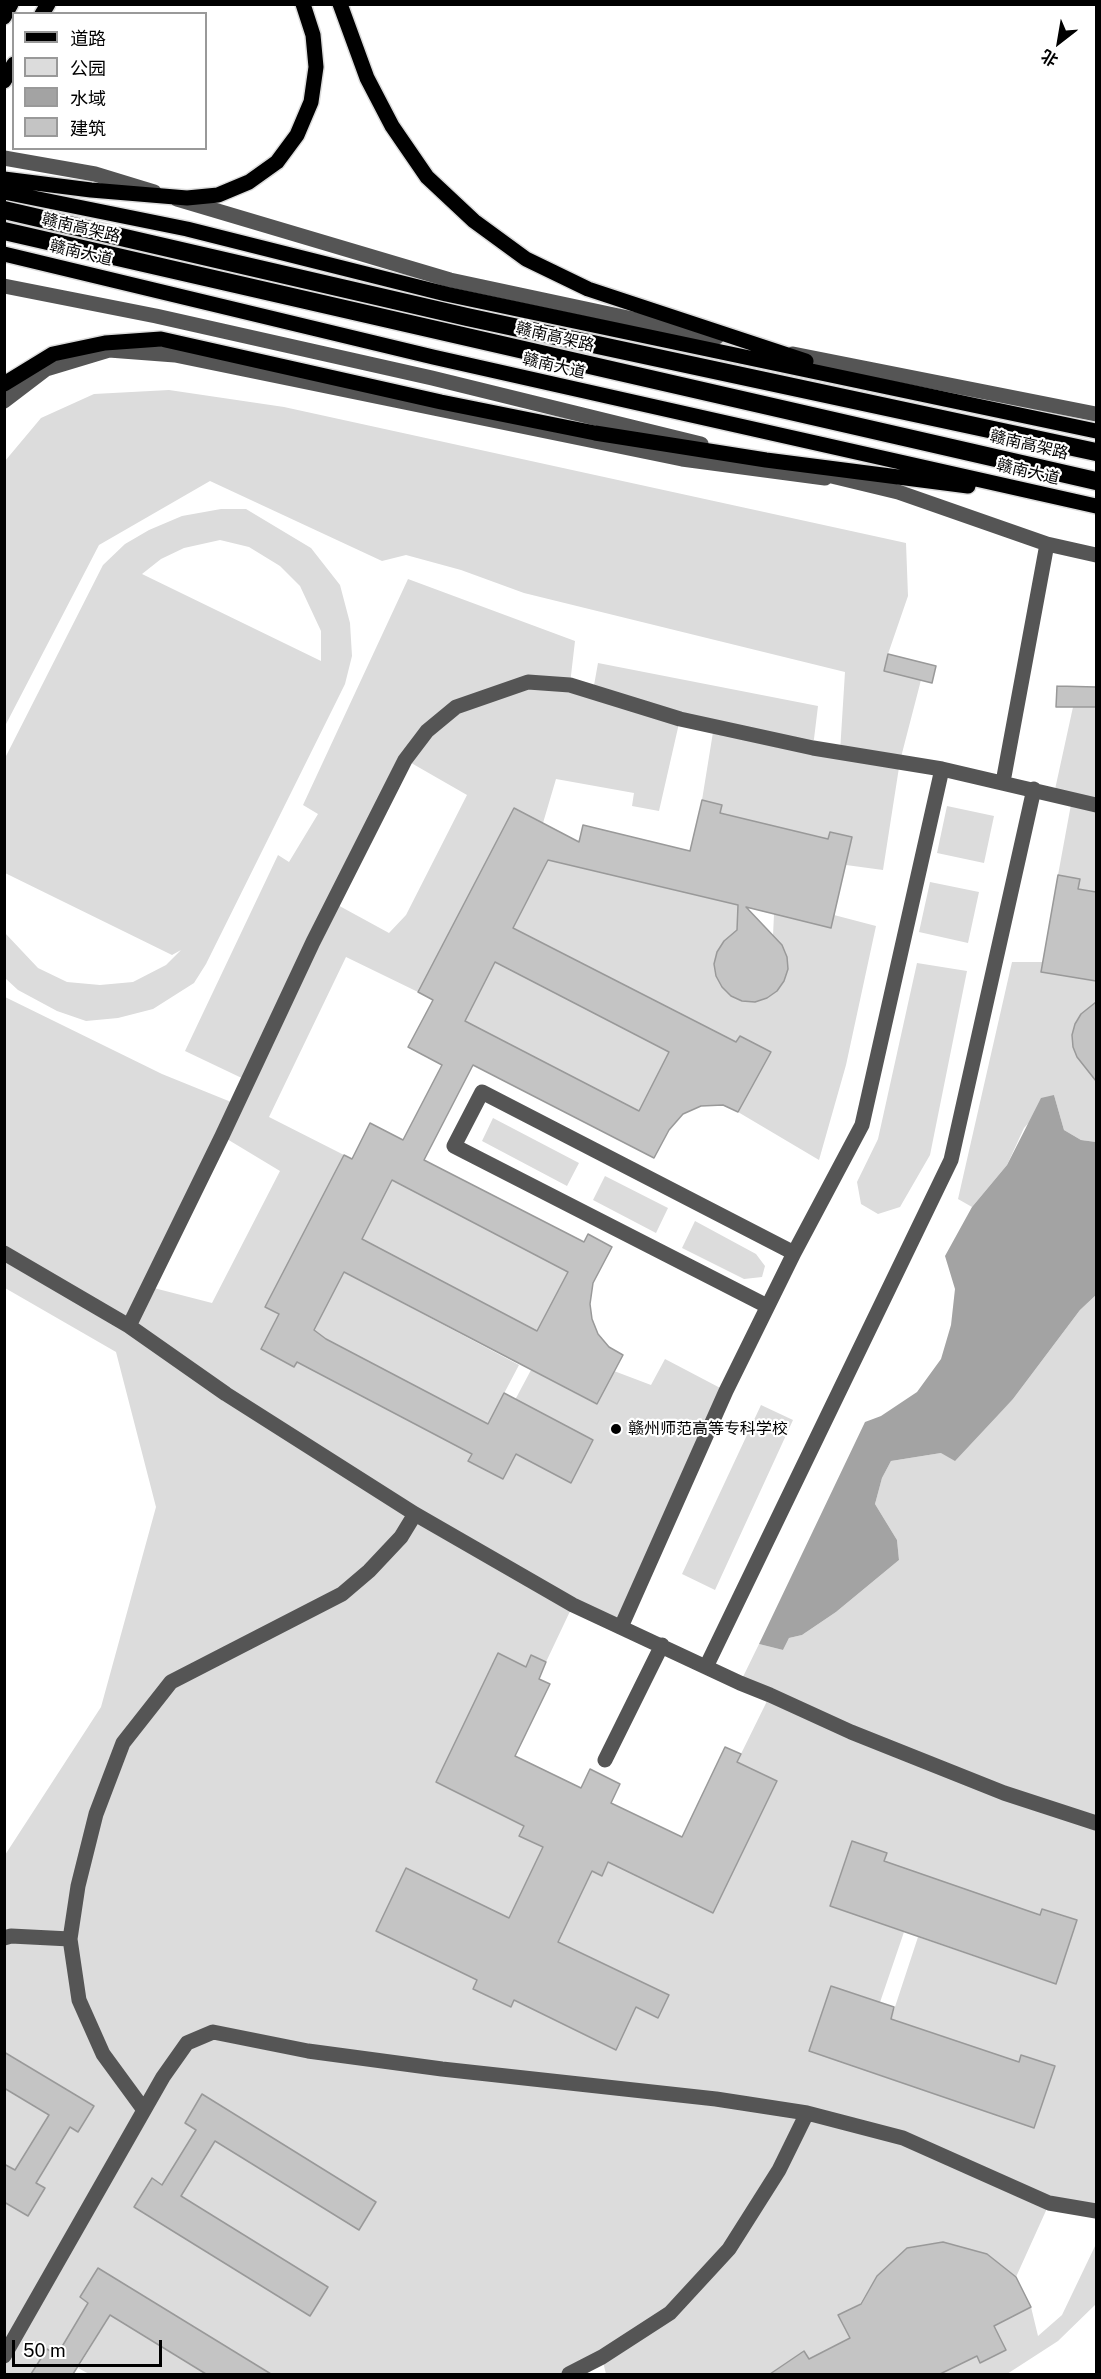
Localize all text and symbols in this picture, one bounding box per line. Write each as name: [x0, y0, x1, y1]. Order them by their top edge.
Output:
legend: [12, 12, 207, 150]
north arrow: [1029, 12, 1089, 72]
text: 道路: [70, 28, 106, 49]
text: 北: [1038, 46, 1061, 70]
text: 公园: [70, 58, 106, 79]
text: 水域: [70, 88, 106, 109]
text: 建筑: [70, 118, 106, 139]
street label: 赣南高架路: [40, 210, 122, 246]
street label: 赣南大道: [48, 236, 114, 270]
street label: 赣南高架路: [514, 319, 596, 355]
street label: 赣南大道: [521, 349, 587, 383]
street label: 赣南高架路: [988, 427, 1070, 463]
street label: 赣南大道: [995, 455, 1061, 489]
place label: 赣州师范高等专科学校: [628, 1419, 788, 1439]
marker: 赣州师范高等专科学校: [609, 1422, 623, 1436]
scale bar: [15, 2328, 165, 2366]
text: 50 m: [23, 2340, 66, 2361]

